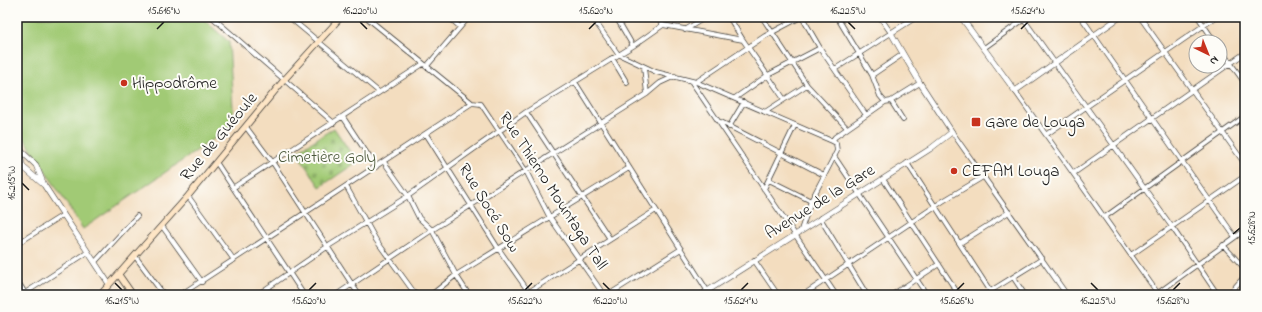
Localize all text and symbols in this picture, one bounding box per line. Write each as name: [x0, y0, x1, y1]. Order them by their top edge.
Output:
text: 15.616°N: [148, 4, 180, 19]
text: 16.220°W: [343, 4, 377, 19]
text: 15.620°N: [579, 4, 613, 19]
text: 16.225°W: [830, 4, 866, 19]
text: 15.624°N: [1011, 4, 1045, 19]
north arrow: [1188, 34, 1228, 74]
text: N: [1206, 52, 1222, 69]
place label: Hippodrôme: [132, 71, 217, 96]
marker: Hippodrôme: [119, 78, 129, 88]
street label: Rue de Guéoule: [174, 87, 264, 187]
street label: Rue Thierno Mountaga Tall: [491, 107, 614, 276]
place label: Gare de Louga: [985, 110, 1085, 137]
marker: Gare de Louga: [970, 116, 982, 128]
park label: Cimetière Goly: [278, 145, 376, 171]
street label: Avenue de la Gare: [760, 158, 880, 246]
street label: Rue Socé Sow: [452, 159, 526, 257]
place label: CEFAM Louga: [962, 159, 1059, 186]
text: 16.215°W: [5, 166, 20, 200]
marker: CEFAM Louga: [949, 166, 959, 176]
text: 15.628°N: [1245, 211, 1260, 245]
text: 16.215°W: [105, 294, 139, 309]
text: 15.620°N: [292, 294, 326, 309]
text: 15.622°N: [508, 294, 543, 309]
text: 16.220°W: [593, 294, 627, 309]
text: 15.624°N: [724, 294, 758, 309]
text: 15.626°N: [940, 294, 974, 309]
text: 16.225°W: [1080, 294, 1116, 309]
text: 15.628°N: [1156, 294, 1190, 309]

